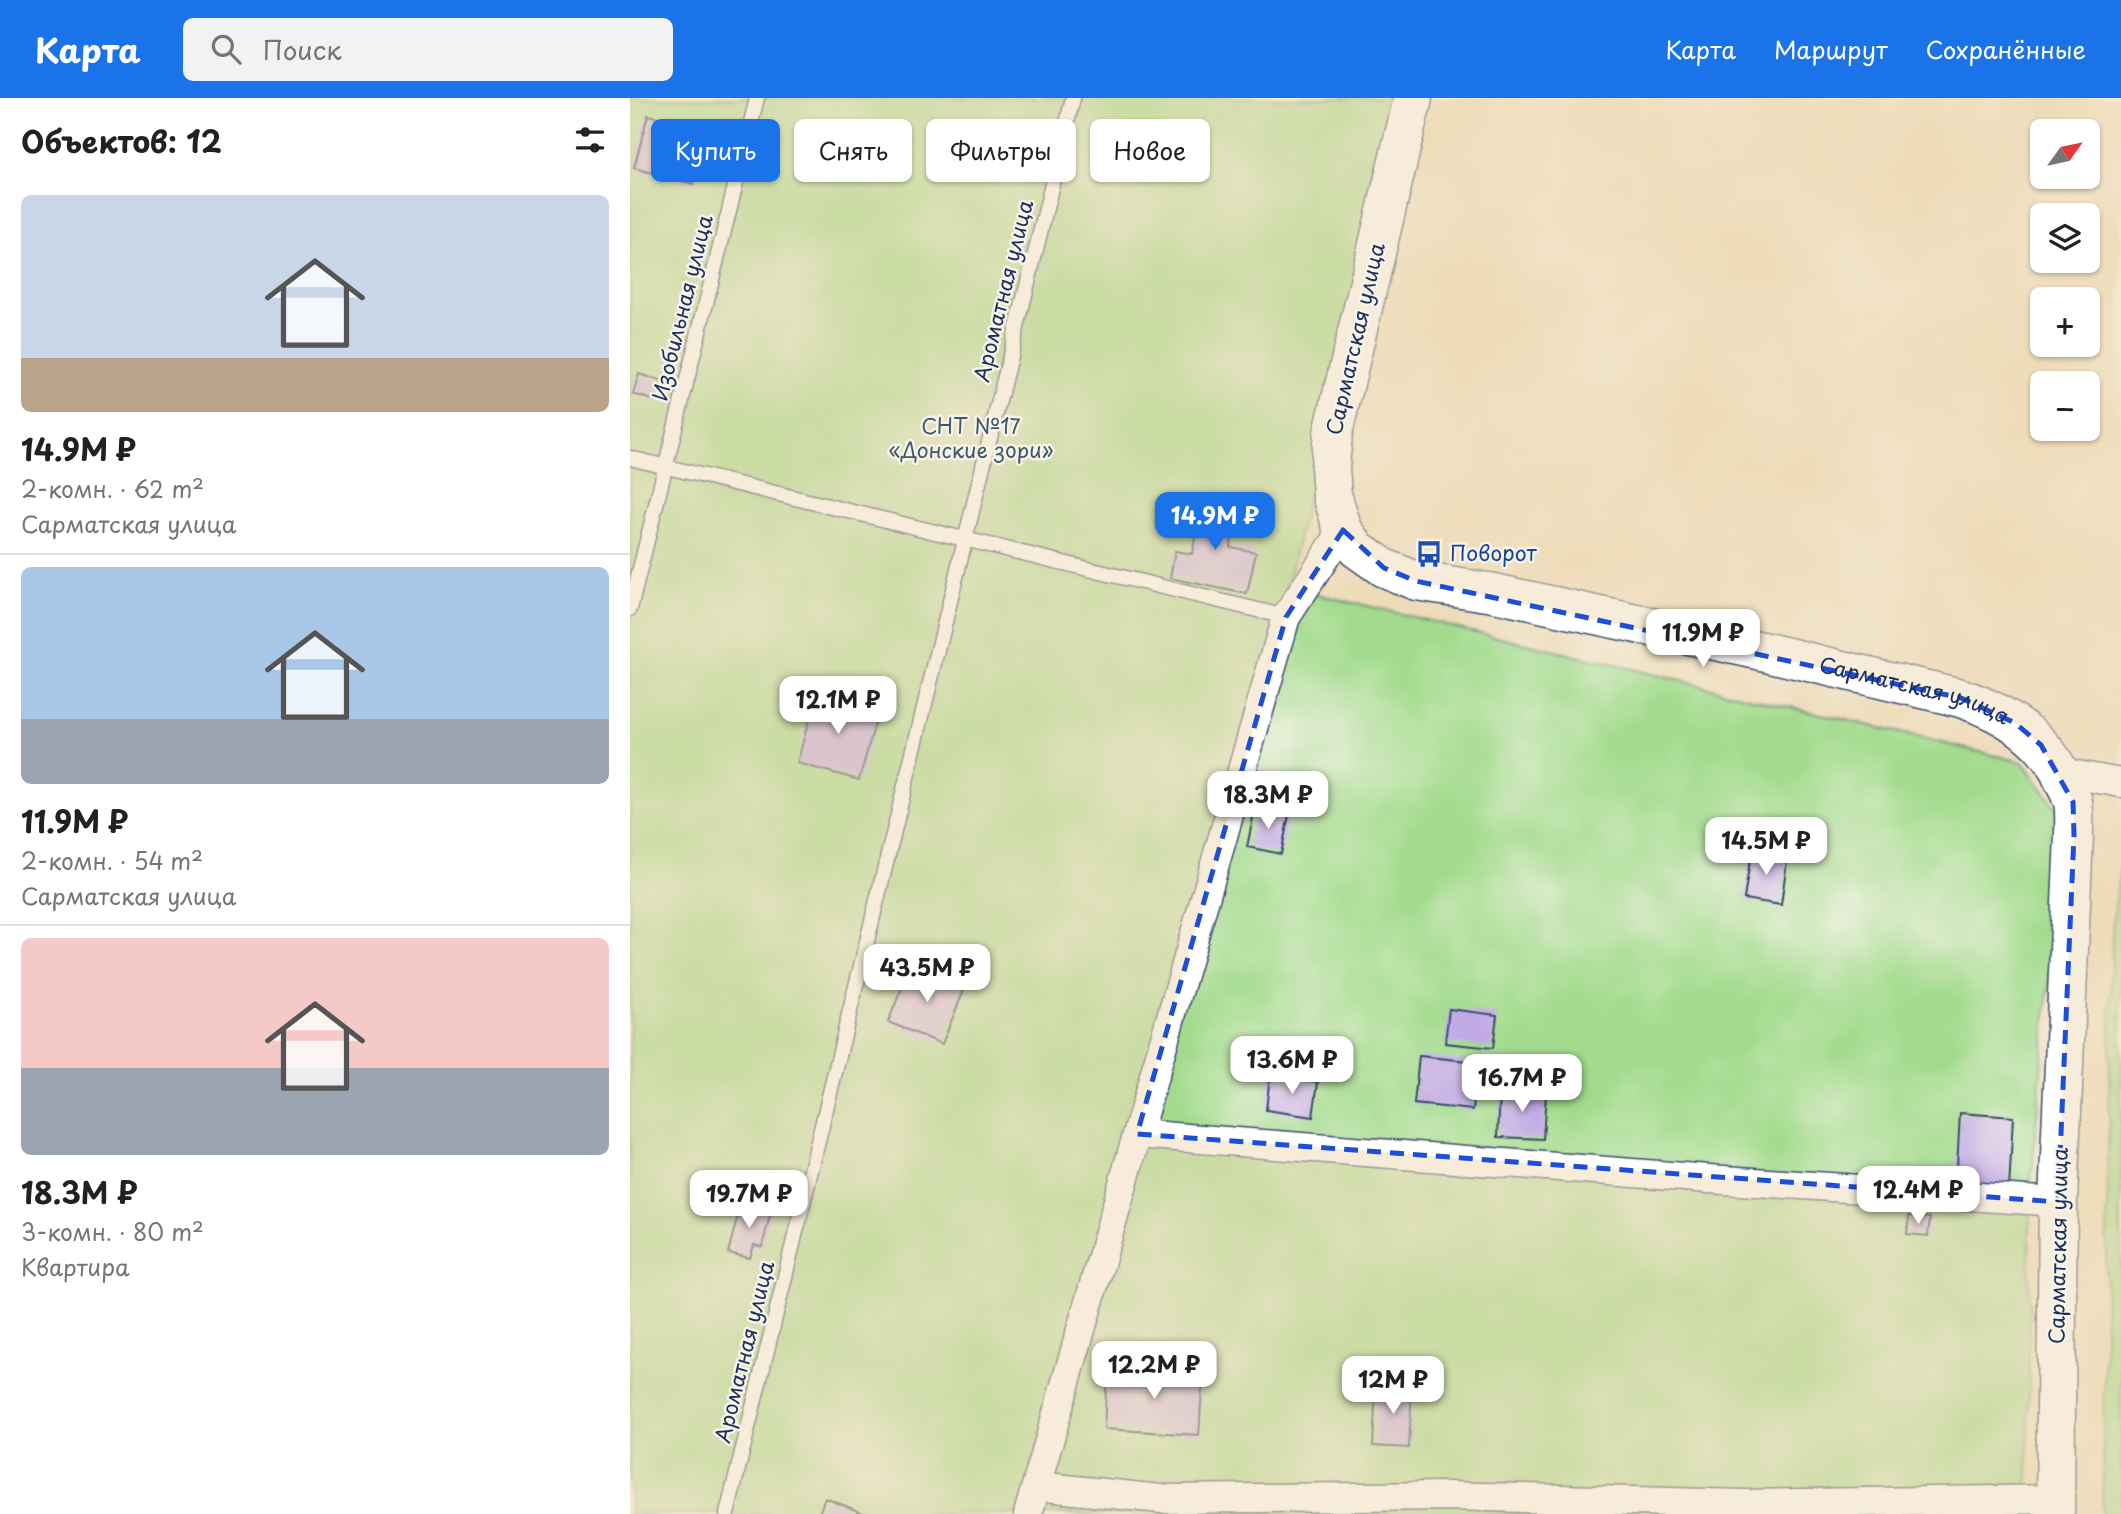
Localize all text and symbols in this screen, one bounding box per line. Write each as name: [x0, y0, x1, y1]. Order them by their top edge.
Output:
search box: [183, 18, 673, 81]
text: Карта: [35, 24, 141, 74]
icon: search: [207, 30, 245, 68]
text: Поиск: [263, 30, 342, 69]
text: Карта: [1665, 31, 1736, 67]
text: Маршрут: [1774, 31, 1888, 67]
text: Сохранённые: [1926, 31, 2086, 67]
text: Объектов: 12: [21, 118, 222, 163]
chip: Купить: [651, 119, 780, 182]
chip: Снять: [794, 119, 912, 182]
chip: Фильтры: [926, 119, 1076, 182]
chip: Новое: [1090, 119, 1210, 182]
north arrow: [2030, 119, 2100, 189]
map controls: [2030, 119, 2100, 441]
icon: filters: [571, 121, 609, 159]
street label: Ароматная улица: [964, 195, 1040, 385]
button: layers: [2030, 203, 2100, 273]
street label: Изобильная улица: [642, 210, 720, 404]
street label: Сарматская улица: [1316, 238, 1392, 438]
icon: home: [252, 240, 378, 366]
button: +: [2030, 287, 2100, 357]
button: −: [2030, 371, 2100, 441]
park label: СНТ №17 «Донские зори»: [888, 409, 1054, 465]
text: 14.9M ₽: [21, 426, 136, 471]
text: 2-комн. · 62 m²: [21, 471, 204, 506]
pin: 14.9M ₽: [1150, 492, 1280, 552]
text: 14.9M ₽: [1171, 497, 1259, 532]
text: Сарматская улица: [21, 506, 236, 541]
place label: Поворот: [1450, 536, 1538, 568]
bus stop icon: Поворот: [1414, 539, 1444, 569]
pin: 11.9M ₽: [1638, 610, 1768, 669]
icon: home: [252, 612, 378, 738]
text: 11.9M ₽: [1662, 614, 1744, 649]
street label: Сарматская улица: [1816, 647, 2017, 732]
pin: 12.1M ₽: [773, 676, 903, 736]
text: 12.1M ₽: [795, 681, 881, 716]
pin: 18.3M ₽: [1203, 772, 1333, 831]
text: 18.3M ₽: [1223, 776, 1313, 811]
text: 11.9M ₽: [21, 798, 128, 843]
pin: 14.5M ₽: [1701, 818, 1831, 877]
text: 14.5M ₽: [1721, 822, 1811, 857]
text: 2-комн. · 54 m²: [21, 843, 203, 878]
text: Сарматская улица: [21, 878, 236, 913]
pin: 43.5M ₽: [862, 944, 992, 1004]
text: 43.5M ₽: [879, 949, 975, 984]
icon: home: [252, 983, 378, 1109]
pin: 13.6M ₽: [1227, 1037, 1357, 1096]
text: 13.6M ₽: [1246, 1041, 1338, 1076]
pin: 16.7M ₽: [1457, 1054, 1587, 1114]
text: 16.7M ₽: [1478, 1059, 1566, 1094]
street label: Сарматская улица: [2039, 1147, 2075, 1344]
pin: 12.4M ₽: [1853, 1166, 1983, 1226]
text: 18.3M ₽: [21, 1169, 138, 1214]
pin: 19.7M ₽: [684, 1170, 814, 1230]
text: 12.4M ₽: [1873, 1171, 1963, 1206]
text: 19.7M ₽: [706, 1175, 792, 1210]
text: 3-комн. · 80 m²: [21, 1214, 204, 1249]
text: Квартира: [21, 1249, 129, 1284]
street label: Ароматная улица: [705, 1256, 781, 1446]
pin: 12.2M ₽: [1089, 1342, 1219, 1401]
text: 12.2M ₽: [1108, 1346, 1200, 1381]
pin: 12M ₽: [1344, 1356, 1442, 1416]
text: 12M ₽: [1358, 1361, 1428, 1396]

